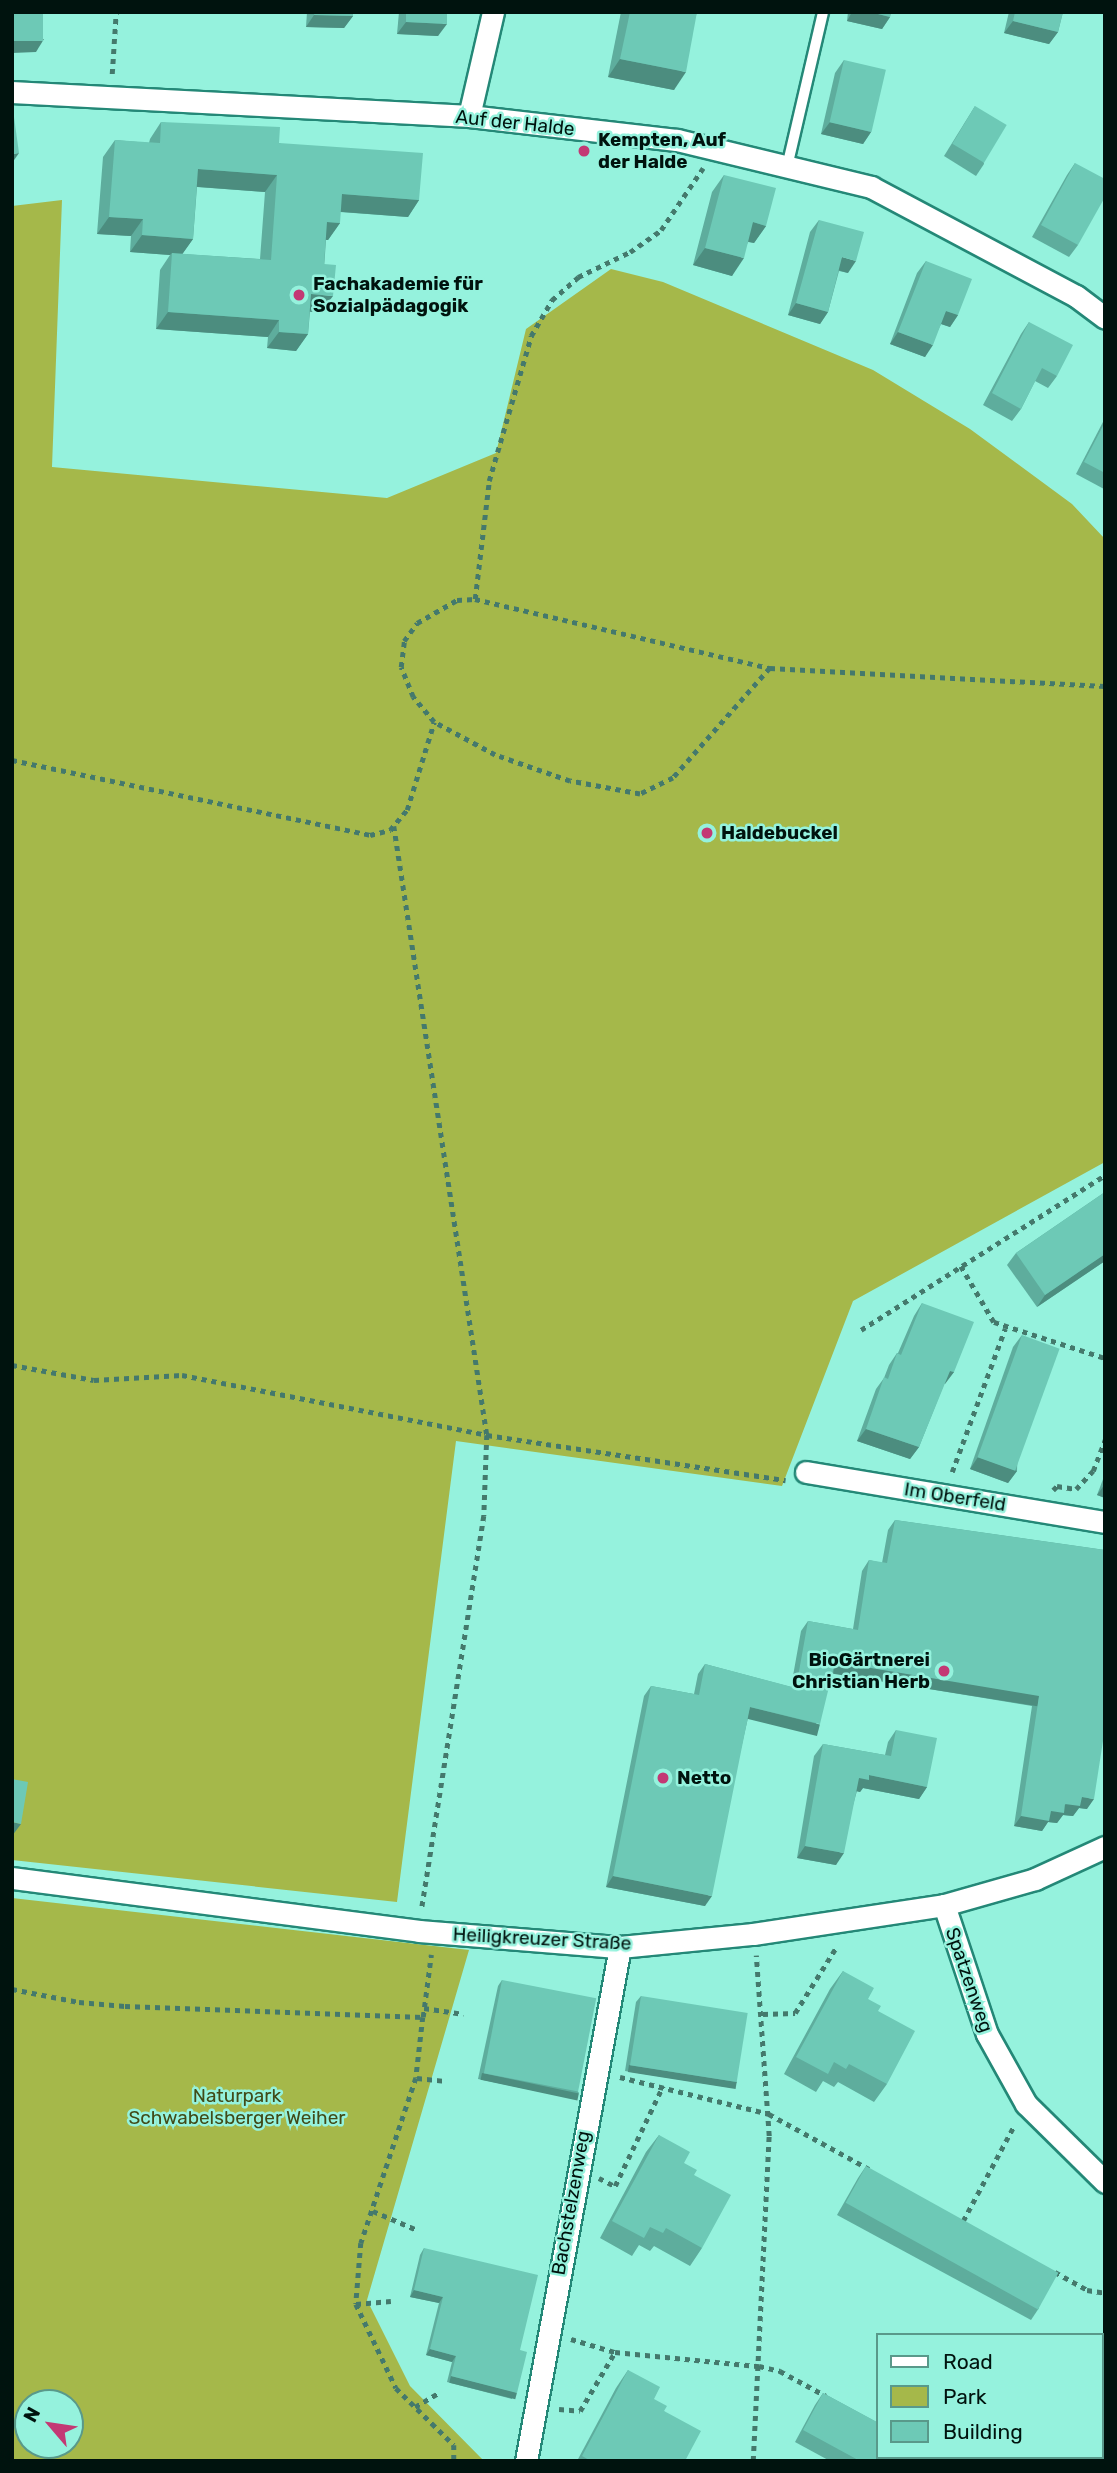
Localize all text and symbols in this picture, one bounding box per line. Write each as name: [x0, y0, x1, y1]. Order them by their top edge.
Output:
street label: Auf der Halde: [454, 105, 576, 141]
place label: Kempten, Auf der Halde: [598, 129, 726, 173]
marker: Kempten, Auf der Halde: [576, 143, 592, 159]
place label: Fachakademie für Sozialpädagogik: [313, 273, 483, 317]
marker: Fachakademie für Sozialpädagogik: [291, 287, 307, 303]
place label: Haldebuckel: [721, 822, 838, 844]
marker: Haldebuckel: [699, 825, 715, 841]
street label: Im Oberfeld: [903, 1478, 1007, 1516]
place label: BioGärtnerei Christian Herb: [792, 1649, 930, 1693]
marker: BioGärtnerei Christian Herb: [936, 1663, 952, 1679]
place label: Netto: [677, 1767, 731, 1789]
marker: Netto: [655, 1770, 671, 1786]
street label: Heiligkreuzer Straße: [452, 1923, 632, 1955]
street label: Spatzenweg: [940, 1925, 998, 2035]
park label: Naturpark Schwabelsberger Weiher: [128, 2085, 346, 2129]
street label: Bachstelzenweg: [547, 2129, 595, 2277]
legend: [876, 2333, 1103, 2459]
text: Road: [943, 2349, 993, 2374]
text: Park: [943, 2384, 987, 2409]
north arrow: [14, 2389, 84, 2459]
text: N: [19, 2403, 45, 2426]
text: Building: [943, 2419, 1023, 2444]

